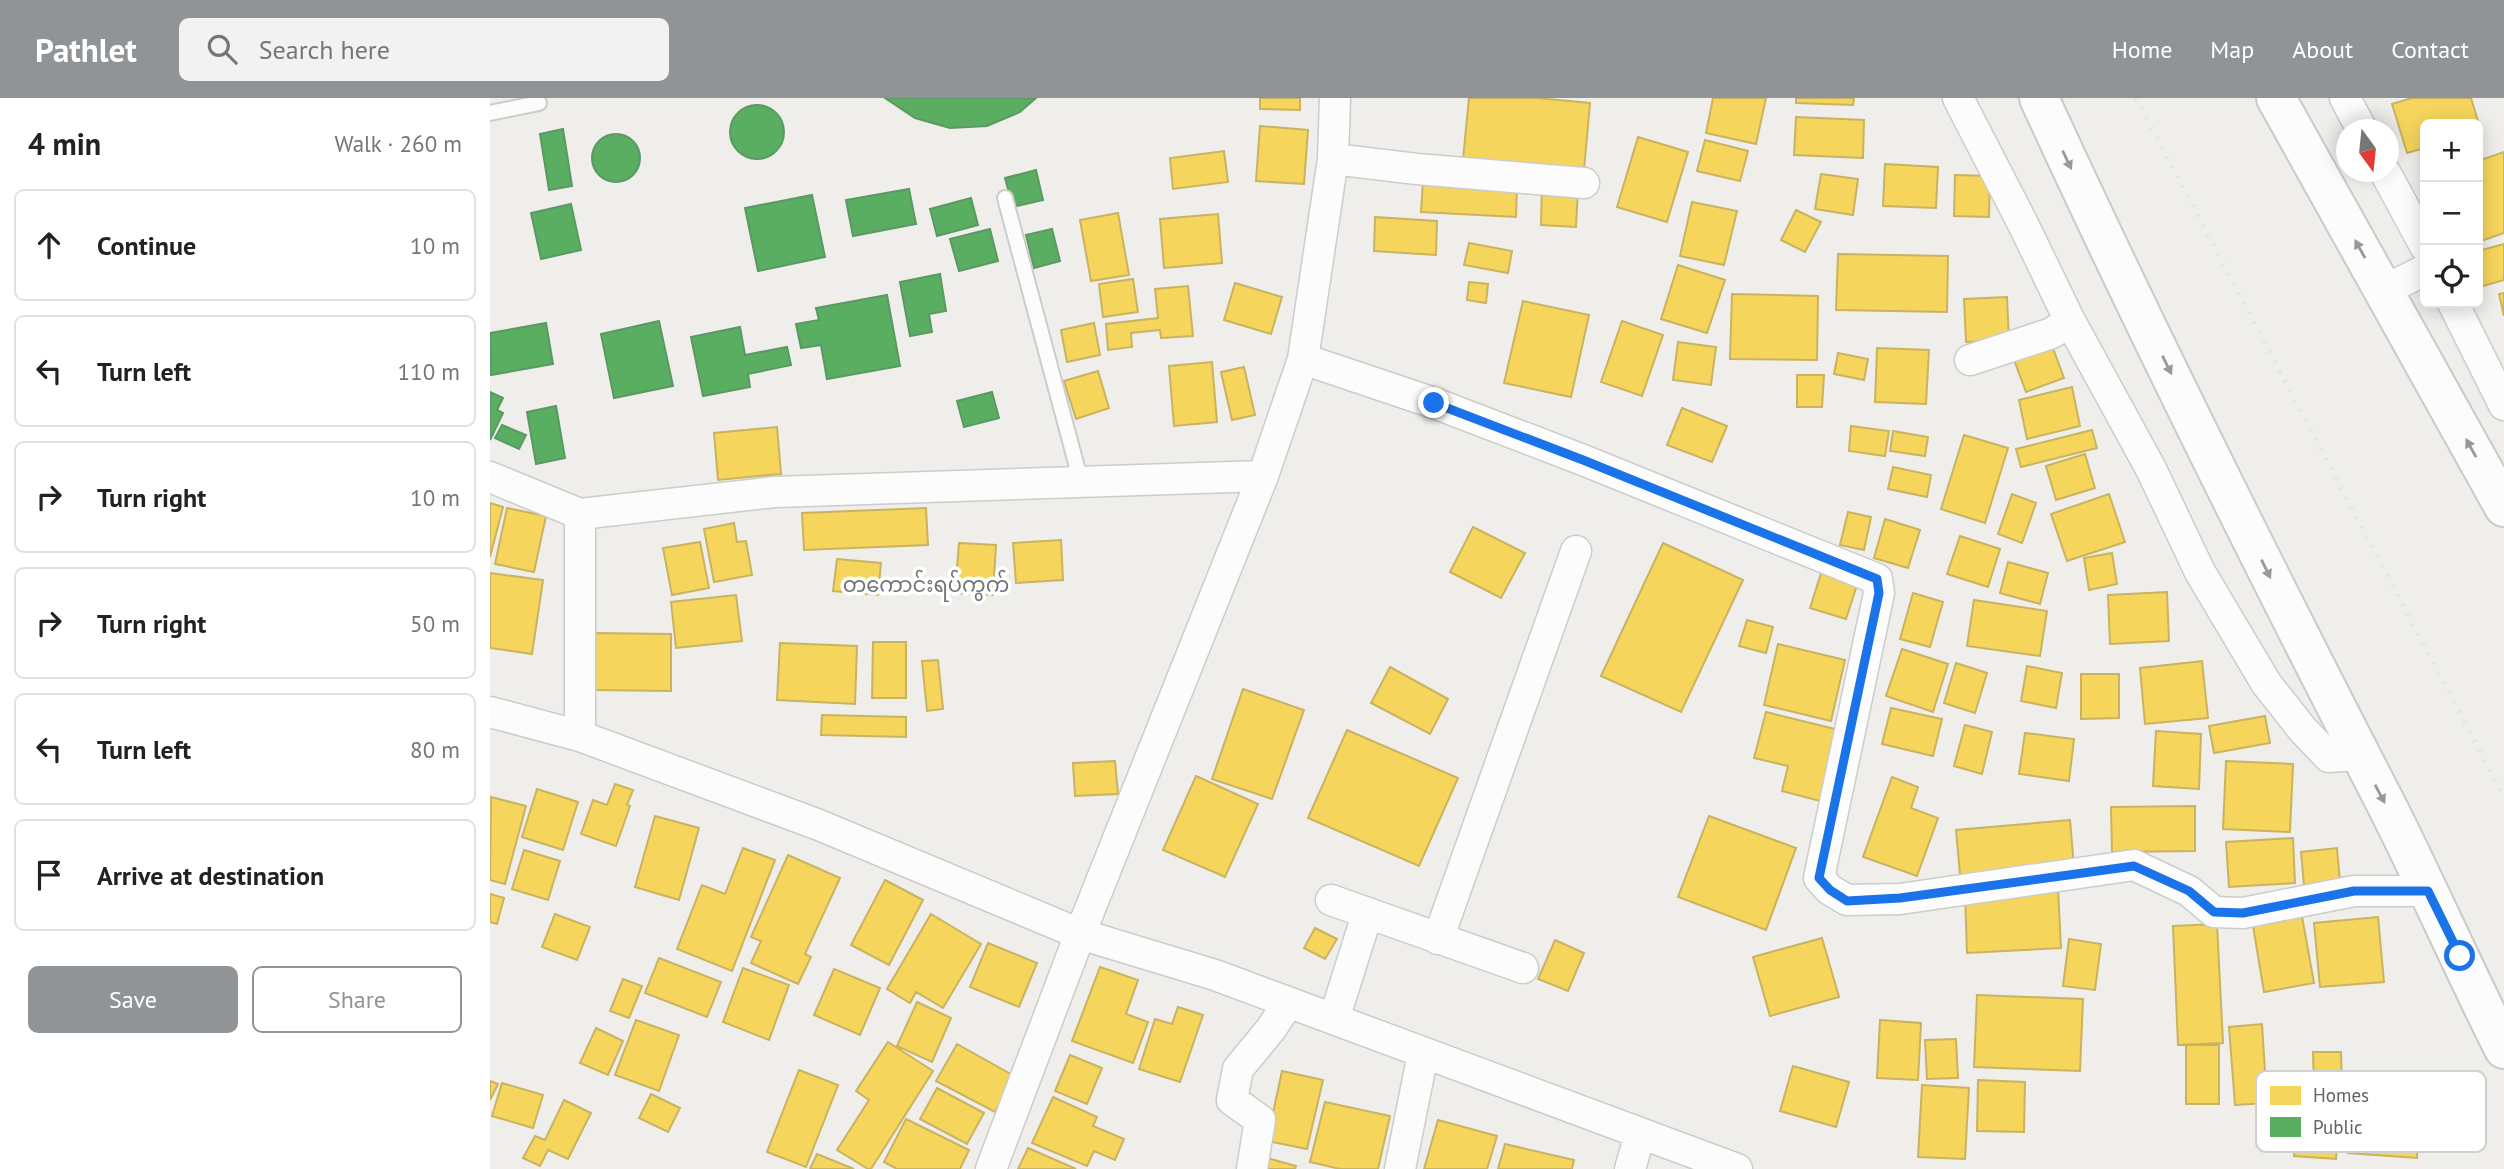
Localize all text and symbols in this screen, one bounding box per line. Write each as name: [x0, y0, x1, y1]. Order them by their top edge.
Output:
search box: [179, 18, 669, 81]
text: Pathlet: [35, 28, 137, 71]
icon: search: [203, 30, 241, 68]
text: Search here: [259, 33, 390, 66]
text: Home: [2112, 34, 2172, 65]
text: Map: [2210, 34, 2254, 65]
text: About: [2292, 34, 2353, 65]
text: Contact: [2391, 34, 2469, 65]
north arrow: [2336, 119, 2399, 182]
map controls: [2420, 119, 2483, 308]
button: +: [2420, 119, 2483, 182]
text: 4 min: [28, 124, 101, 163]
text: Walk · 260 m: [335, 129, 462, 158]
one-way arrow: [2061, 150, 2073, 170]
button: −: [2420, 182, 2483, 245]
icon: ahead: [30, 226, 68, 264]
text: Continue: [97, 229, 196, 262]
text: 10 m: [410, 231, 460, 260]
one-way arrow: [2354, 239, 2366, 259]
button: locate: [2420, 245, 2483, 308]
icon: left: [30, 352, 68, 390]
one-way arrow: [2161, 354, 2172, 375]
text: Turn left: [97, 355, 191, 388]
text: 110 m: [398, 357, 460, 386]
route end: [1418, 387, 1449, 418]
one-way arrow: [2465, 438, 2477, 457]
icon: right: [30, 478, 68, 516]
text: Turn right: [97, 481, 206, 514]
text: 10 m: [410, 483, 460, 512]
one-way arrow: [2260, 559, 2272, 579]
district label: တကောင်းရပ်ကွက်: [843, 569, 1009, 602]
icon: right: [30, 604, 68, 642]
text: Turn right: [97, 607, 206, 640]
text: 50 m: [410, 609, 460, 638]
icon: left: [30, 730, 68, 768]
text: Turn left: [97, 733, 191, 766]
text: 80 m: [410, 735, 460, 764]
one-way arrow: [2374, 784, 2386, 804]
icon: arrive: [30, 856, 68, 894]
text: Arrive at destination: [97, 859, 324, 892]
route start: [2444, 940, 2475, 971]
button: Save: [28, 966, 238, 1033]
button: Share: [252, 966, 462, 1033]
legend: [2256, 1071, 2486, 1152]
text: Homes: [2313, 1083, 2369, 1107]
text: Public: [2313, 1115, 2363, 1139]

